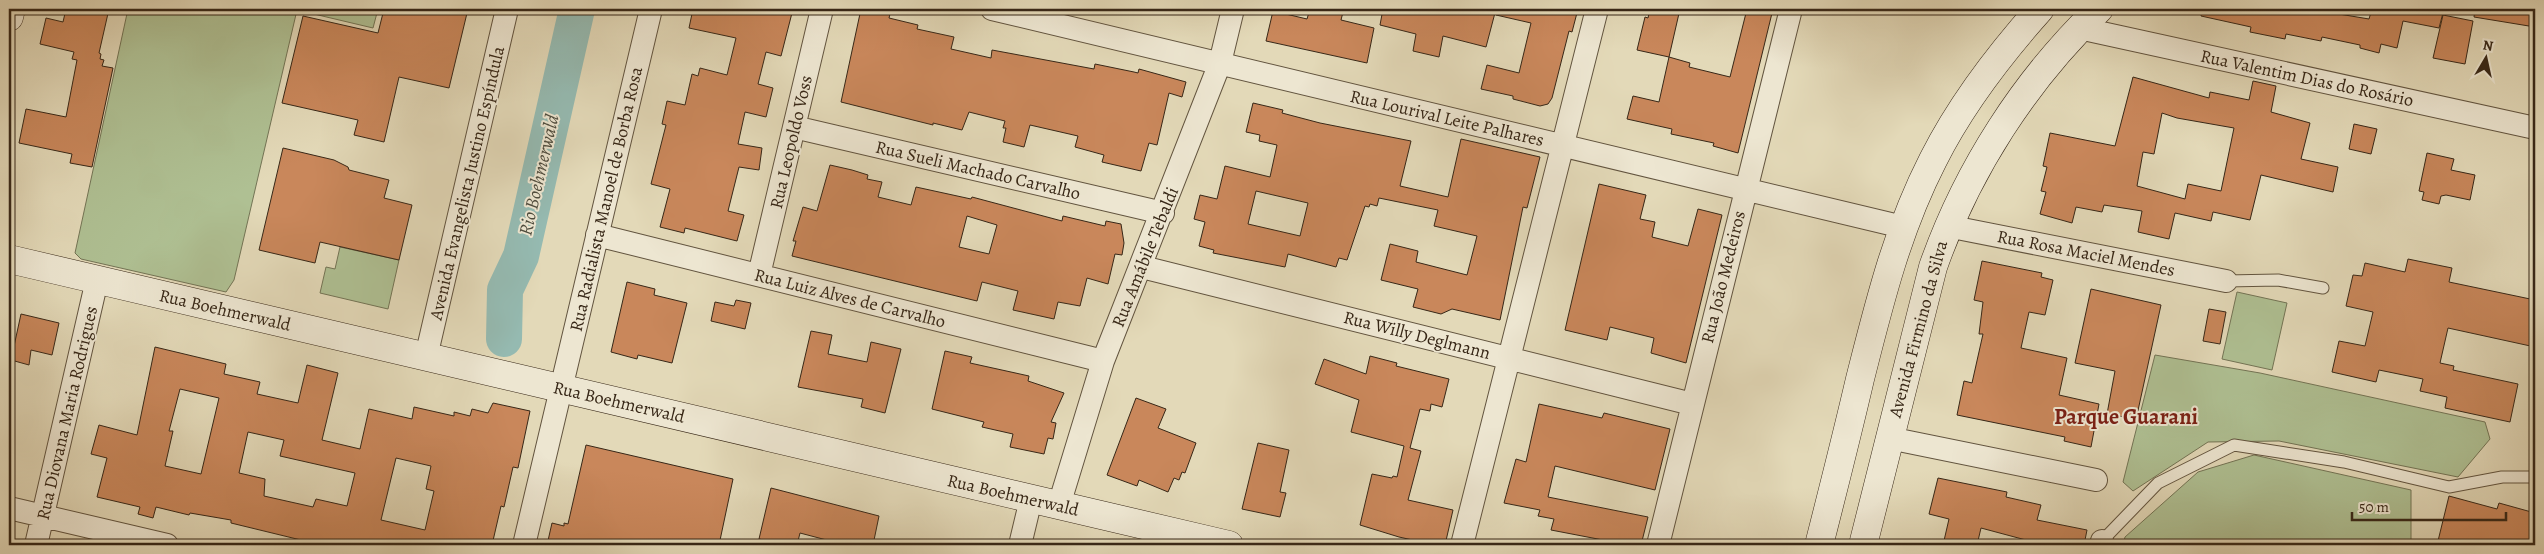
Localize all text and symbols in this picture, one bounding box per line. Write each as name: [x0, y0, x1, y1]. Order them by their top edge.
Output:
north arrow: [2462, 32, 2512, 82]
text: N: [2481, 35, 2494, 56]
street label: Avenida Evangelista Justino Espíndula: [424, 43, 510, 323]
street label: Rua Valentim Dias do Rosário: [2198, 44, 2416, 112]
street label: Rua Radialista Manoel de Borba Rosa: [564, 64, 648, 334]
street label: Rua Leopoldo Voss: [764, 73, 818, 211]
street label: Rua Lourival Leite Palhares: [1348, 84, 1546, 152]
water label: Rio Boehmerwald: [512, 112, 566, 238]
street label: Rua Sueli Machado Carvalho: [873, 135, 1083, 205]
street label: Rua Amábile Tebaldi: [1106, 183, 1184, 331]
street label: Rua João Medeiros: [1695, 208, 1751, 346]
street label: Rua Rosa Maciel Mendes: [1995, 224, 2177, 282]
street label: Avenida Firmino da Silva: [1883, 237, 1953, 421]
street label: Rua Luiz Alves de Carvalho: [752, 263, 948, 333]
street label: Rua Boehmerwald: [157, 283, 294, 337]
street label: Rua Diovana Maria Rodrigues: [31, 304, 103, 522]
street label: Rua Willy Deglmann: [1341, 305, 1493, 365]
street label: Rua Boehmerwald: [551, 375, 688, 429]
district label: Parque Guarani: [2054, 402, 2198, 432]
street label: Rua Boehmerwald: [945, 468, 1082, 522]
scale bar: [2352, 489, 2505, 521]
text: 50 m: [2359, 497, 2389, 517]

